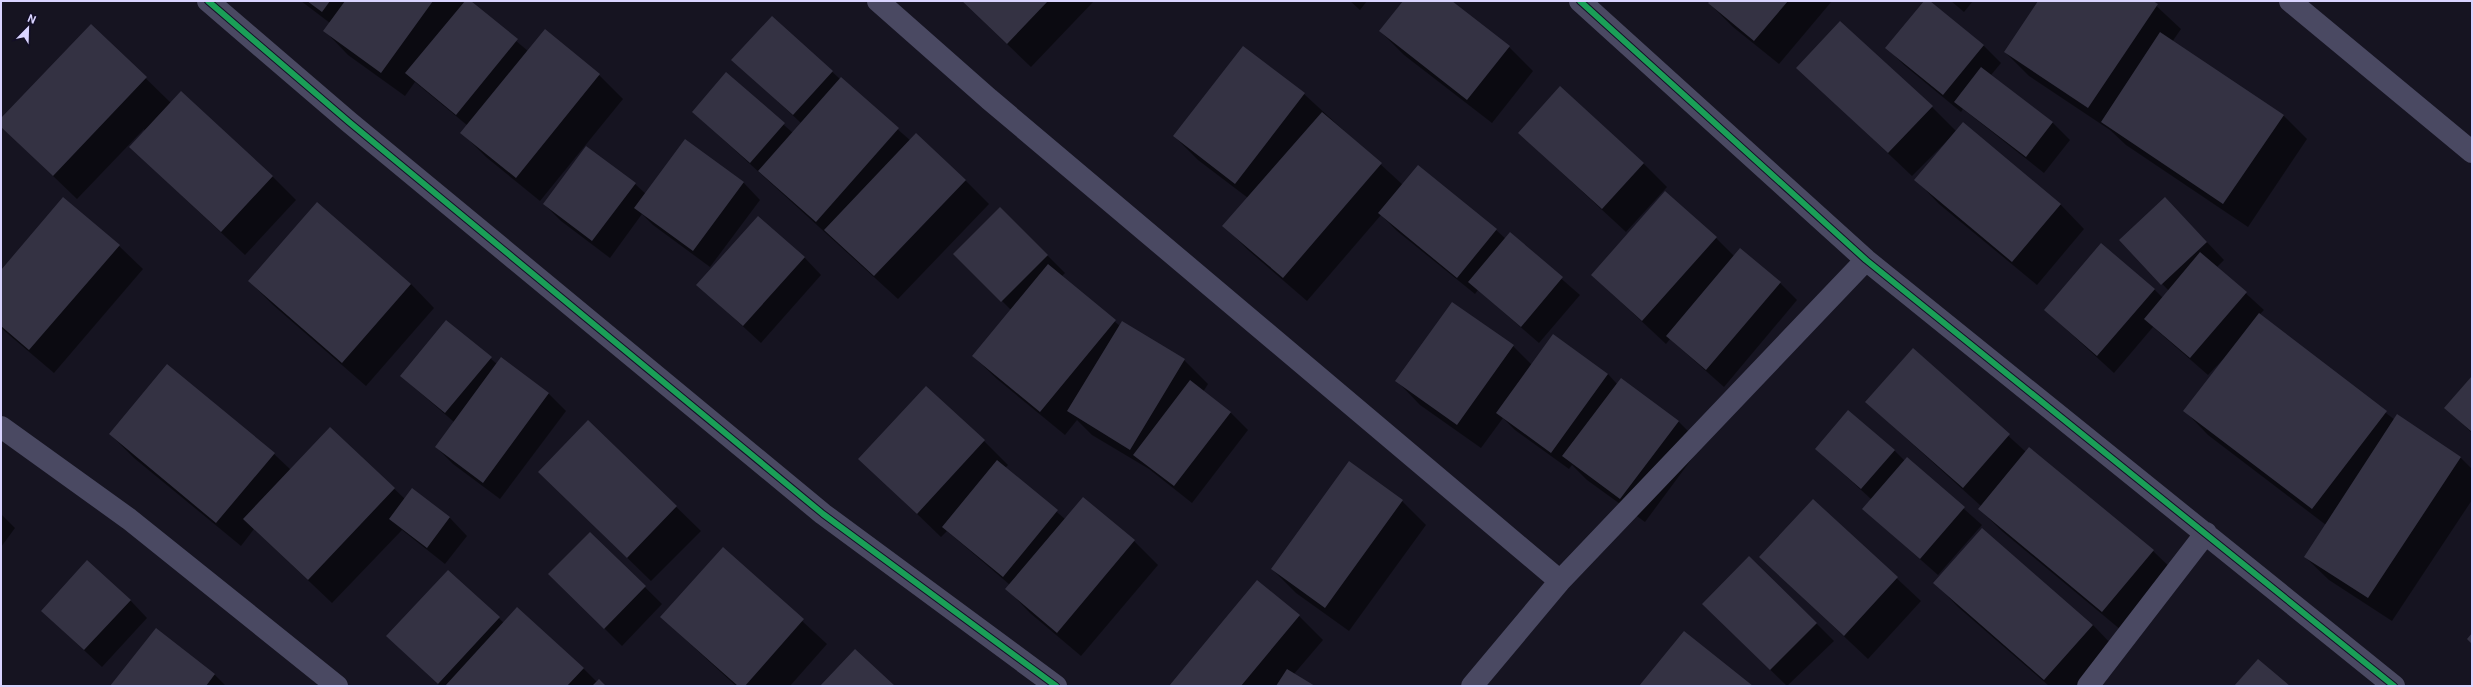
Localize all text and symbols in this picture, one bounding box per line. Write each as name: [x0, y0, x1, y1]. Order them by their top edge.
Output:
north arrow: [8, 8, 48, 48]
text: N: [26, 12, 38, 27]

